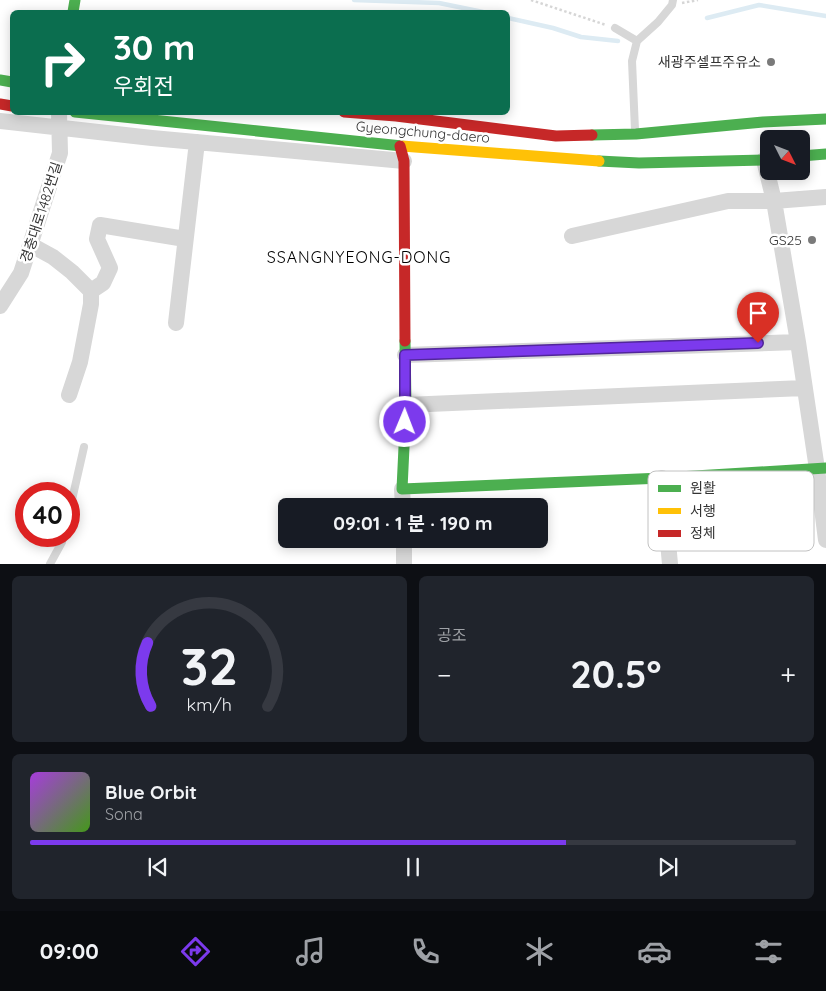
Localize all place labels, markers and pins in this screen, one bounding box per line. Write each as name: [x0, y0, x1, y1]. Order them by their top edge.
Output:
place label: 새광주셀프주유소: [658, 53, 761, 71]
marker: 새광주셀프주유소: [765, 56, 777, 68]
place label: GS25: [769, 231, 802, 249]
marker: GS25: [806, 234, 818, 246]
pin: [737, 292, 779, 343]

